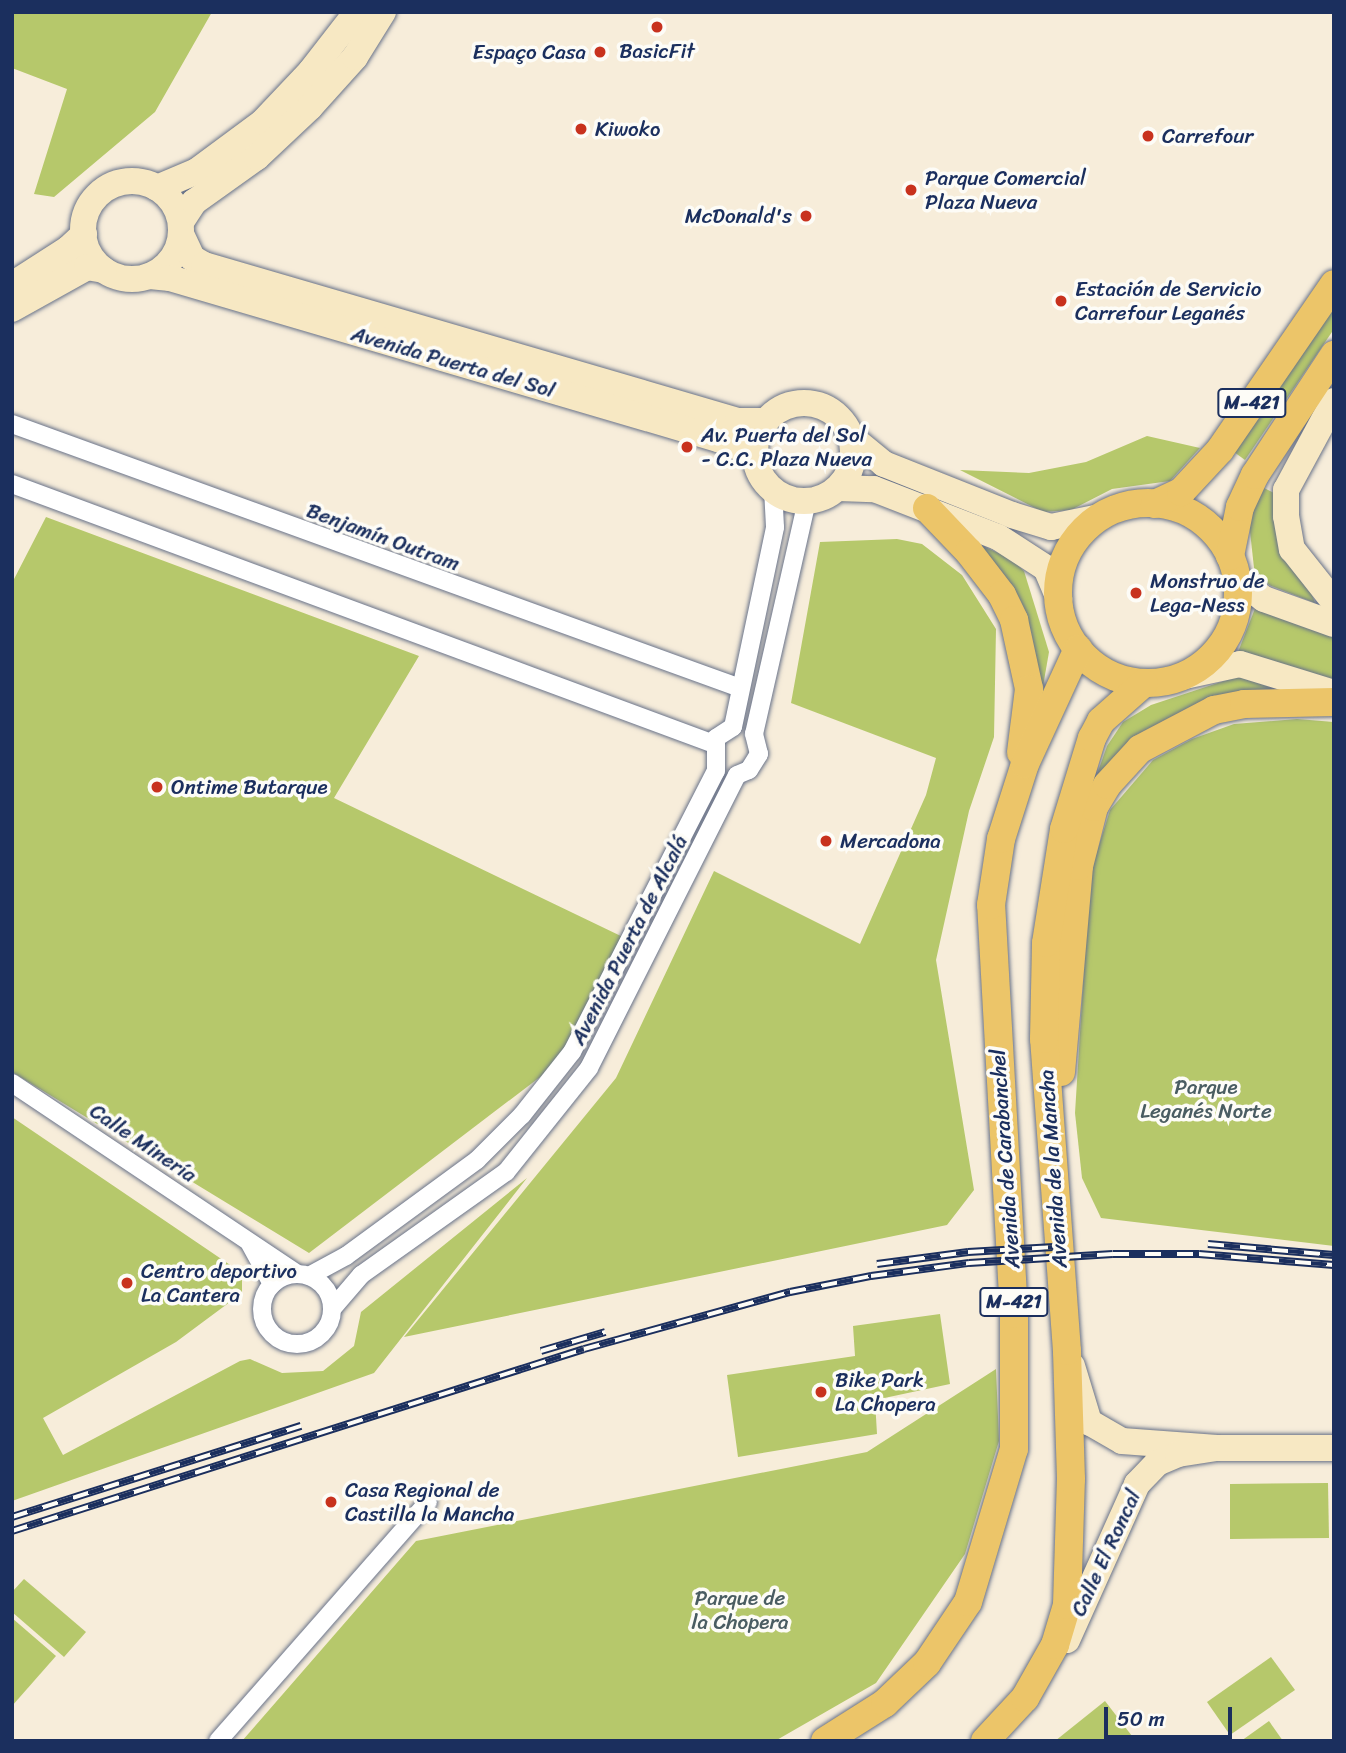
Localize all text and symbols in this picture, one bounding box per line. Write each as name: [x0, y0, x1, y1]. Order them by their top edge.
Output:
marker: BasicFit: [649, 19, 665, 35]
place label: BasicFit: [619, 38, 695, 64]
place label: Espaço Casa: [473, 39, 586, 65]
marker: Espaço Casa: [592, 44, 608, 60]
place label: Kiwoko: [595, 116, 660, 142]
marker: Kiwoko: [573, 121, 589, 137]
place label: Carrefour: [1162, 123, 1253, 149]
marker: Carrefour: [1140, 128, 1156, 144]
place label: Parque Comercial Plaza Nueva: [925, 165, 1086, 215]
marker: Parque Comercial Plaza Nueva: [903, 182, 919, 198]
place label: McDonald's: [685, 203, 792, 229]
marker: McDonald's: [798, 208, 814, 224]
place label: Estación de Servicio Carrefour Leganés: [1075, 276, 1262, 326]
marker: Estación de Servicio Carrefour Leganés: [1053, 293, 1069, 309]
street label: Avenida Puerta del Sol: [348, 321, 558, 403]
road number: M-421: [1217, 388, 1287, 418]
place label: Av. Puerta del Sol - C.C. Plaza Nueva: [701, 422, 873, 472]
marker: Av. Puerta del Sol - C.C. Plaza Nueva: [679, 439, 695, 455]
street label: Benjamín Outram: [303, 498, 463, 576]
place label: Monstruo de Lega-Ness: [1150, 568, 1265, 618]
marker: Monstruo de Lega-Ness: [1128, 585, 1144, 601]
place label: Ontime Butarque: [171, 774, 328, 800]
marker: Ontime Butarque: [149, 779, 165, 795]
place label: Mercadona: [840, 828, 941, 854]
street label: Avenida Puerta de Alcalá: [565, 831, 693, 1049]
marker: Mercadona: [818, 833, 834, 849]
street label: Avenida de Carabanchel: [985, 1048, 1025, 1270]
street label: Avenida de la Mancha: [1033, 1069, 1073, 1269]
park label: Parque Leganés Norte: [1140, 1074, 1272, 1124]
street label: Calle Minería: [85, 1098, 201, 1188]
place label: Centro deportivo La Cantera: [141, 1258, 298, 1308]
marker: Centro deportivo La Cantera: [119, 1275, 135, 1291]
road number: M-421: [979, 1286, 1049, 1318]
place label: Bike Park La Chopera: [835, 1367, 937, 1417]
marker: Bike Park La Chopera: [813, 1384, 829, 1400]
place label: Casa Regional de Castilla la Mancha: [345, 1477, 514, 1527]
street label: Calle El Roncal: [1066, 1486, 1146, 1620]
marker: Casa Regional de Castilla la Mancha: [323, 1494, 339, 1510]
park label: Parque de la Chopera: [691, 1585, 789, 1635]
scale bar: [1108, 1694, 1236, 1738]
text: 50 m: [1117, 1700, 1165, 1738]

